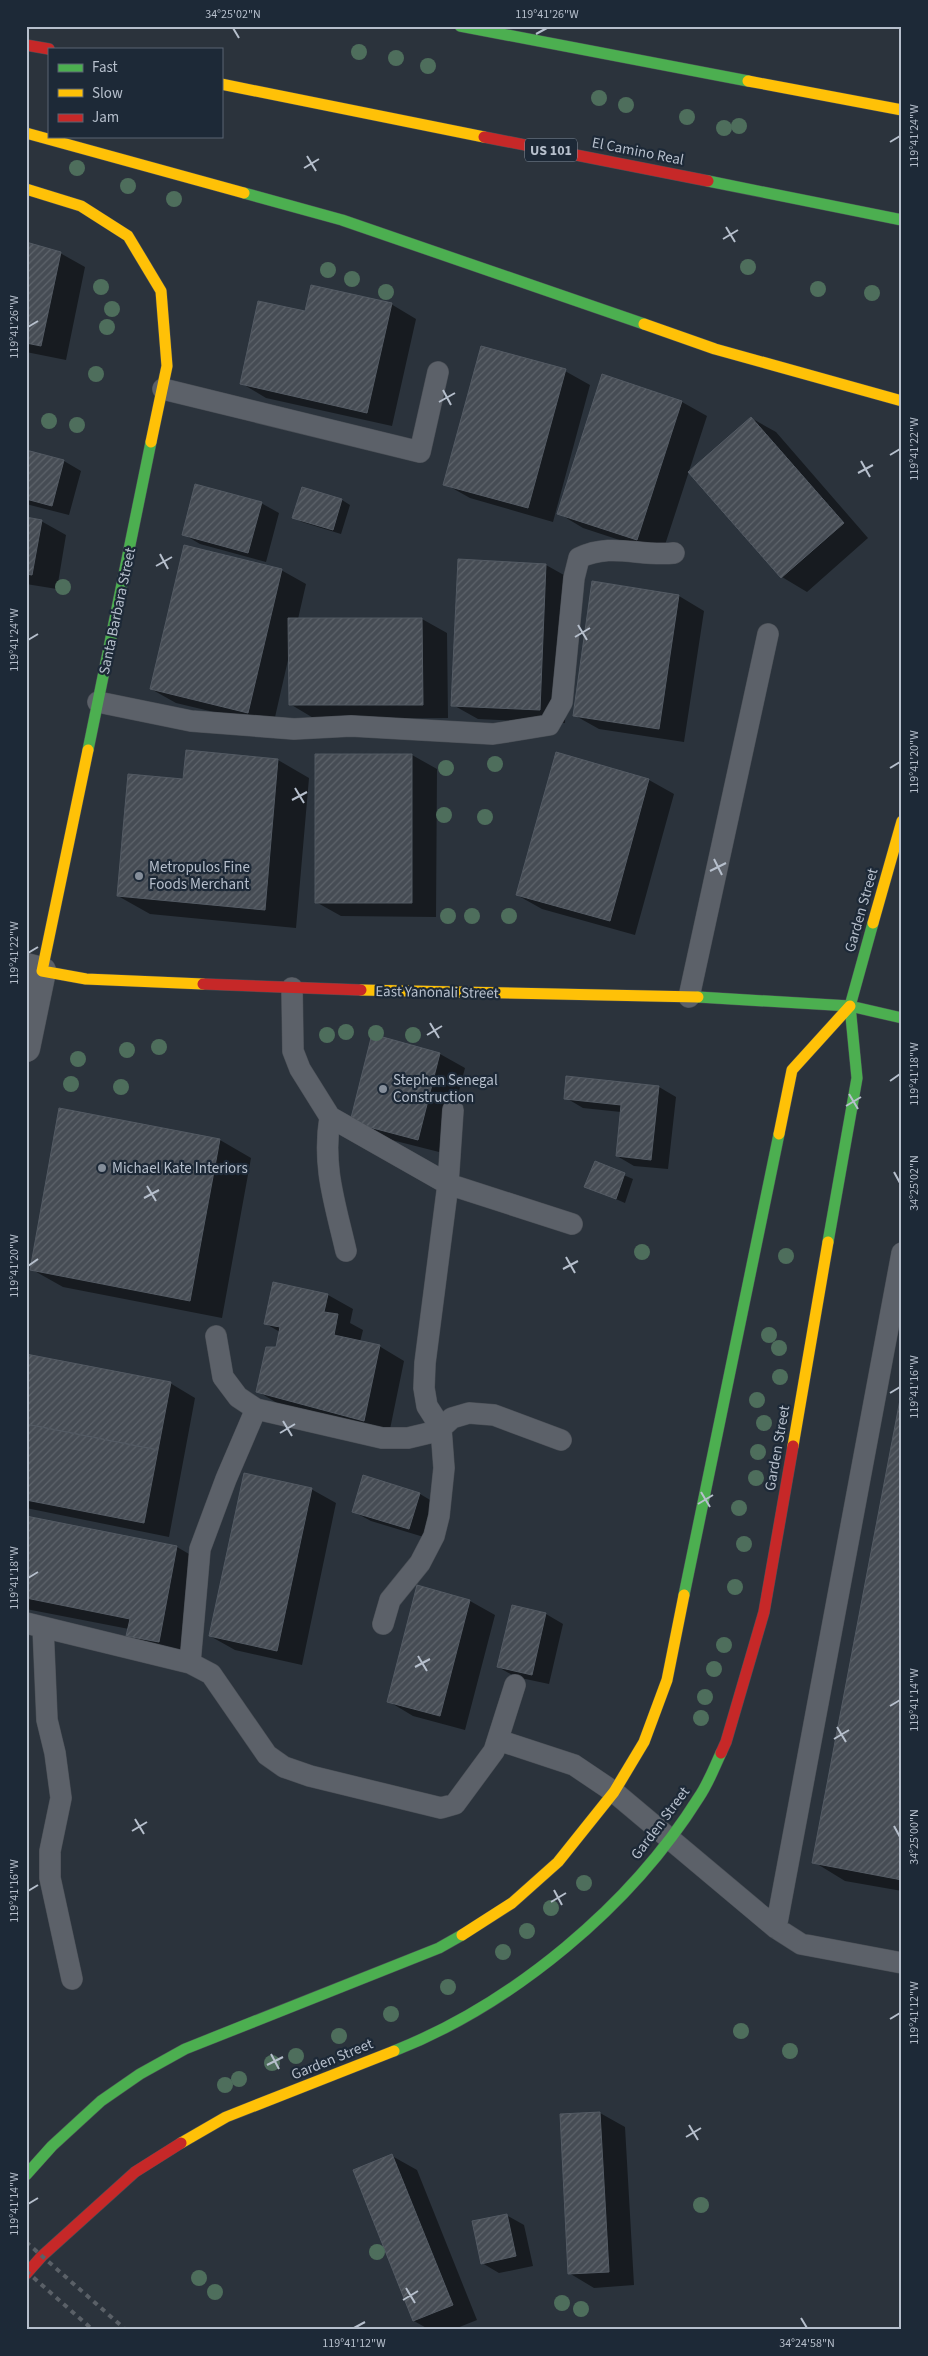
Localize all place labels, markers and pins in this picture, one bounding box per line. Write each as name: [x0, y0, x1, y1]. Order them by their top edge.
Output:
place label: Metropulos Fine Foods Merchant: [149, 857, 250, 895]
marker: Metropulos Fine Foods Merchant: [133, 870, 145, 882]
place label: Stephen Senegal Construction: [393, 1070, 498, 1108]
marker: Stephen Senegal Construction: [377, 1083, 389, 1095]
place label: Michael Kate Interiors: [112, 1158, 248, 1179]
marker: Michael Kate Interiors: [96, 1162, 108, 1174]

